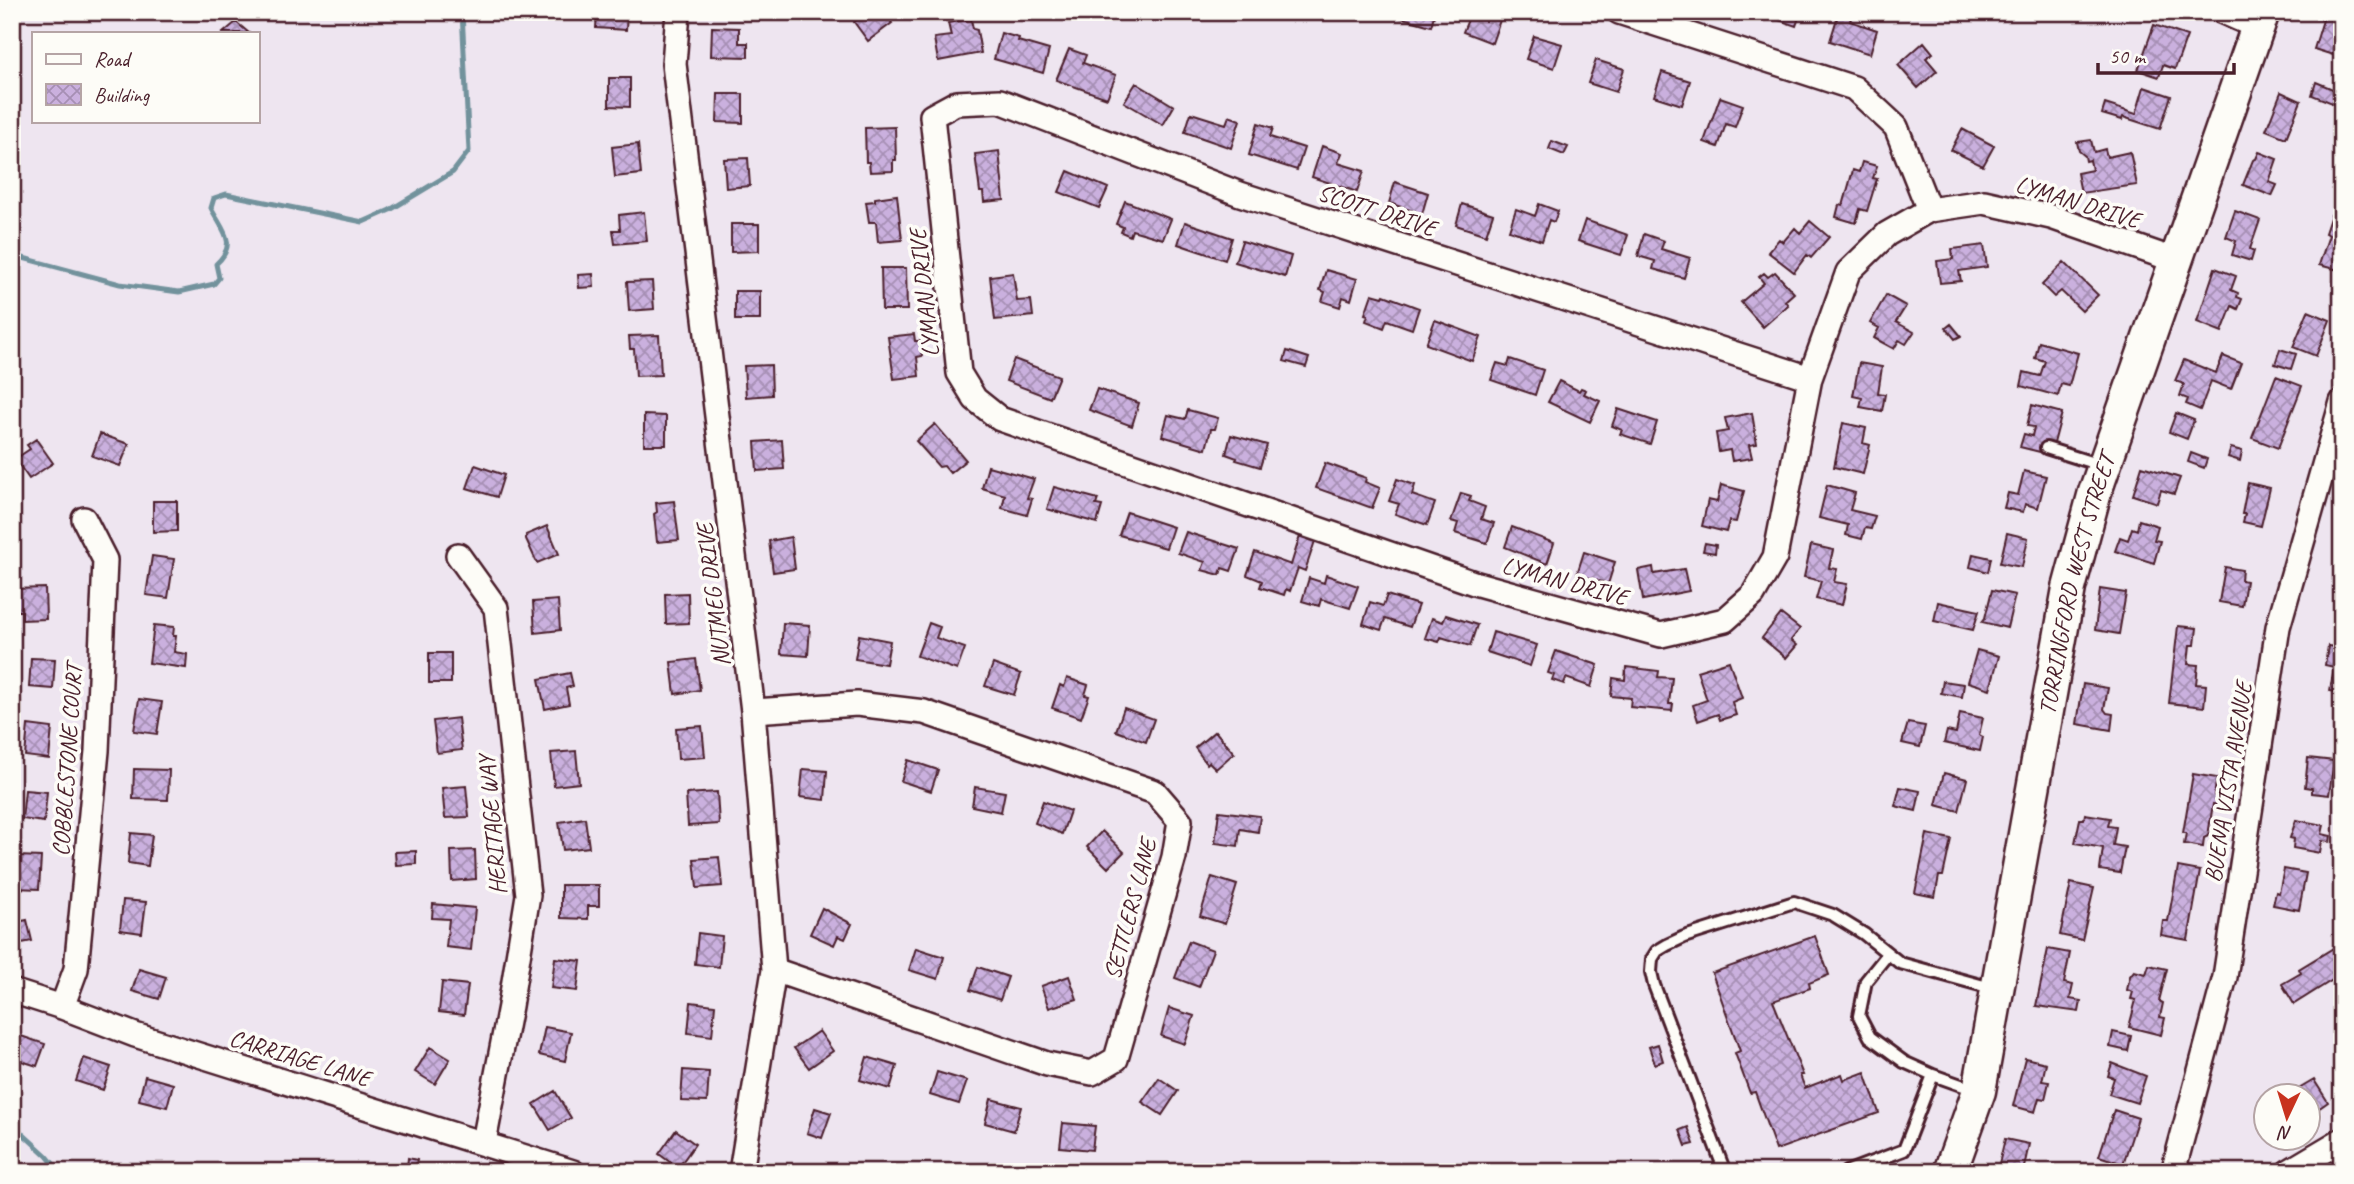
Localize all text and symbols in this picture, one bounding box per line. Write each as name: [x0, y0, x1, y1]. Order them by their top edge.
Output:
legend: [32, 32, 259, 122]
scale bar: [2098, 32, 2235, 76]
text: 50 m: [2109, 43, 2147, 69]
text: Road: [94, 46, 133, 72]
text: Building: [94, 82, 151, 108]
street label: LYMAN DRIVE: [2012, 169, 2147, 236]
street label: SCOTT DRIVE: [1314, 177, 1442, 244]
street label: LYMAN DRIVE: [902, 225, 946, 359]
street label: TORRINGFORD WEST STREET: [2032, 445, 2124, 717]
street label: NUTMEG DRIVE: [689, 518, 737, 668]
street label: LYMAN DRIVE: [1499, 550, 1634, 613]
street label: COBBLESTONE COURT: [45, 658, 89, 857]
street label: BUENA VISTA AVENUE: [2197, 677, 2259, 884]
street label: HERITAGE WAY: [471, 751, 513, 896]
street label: SETTLERS LANE: [1097, 832, 1164, 983]
street label: CARRIAGE LANE: [226, 1022, 377, 1094]
north arrow: [2252, 1082, 2322, 1152]
text: N: [2276, 1120, 2293, 1145]

